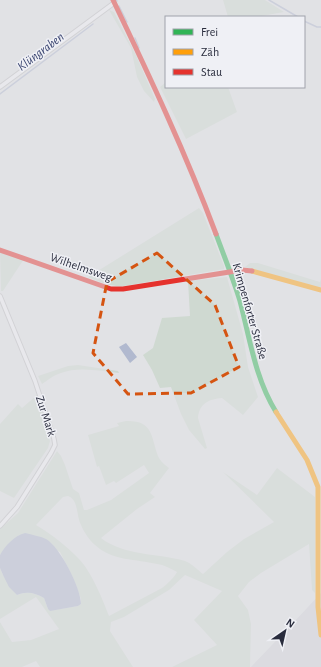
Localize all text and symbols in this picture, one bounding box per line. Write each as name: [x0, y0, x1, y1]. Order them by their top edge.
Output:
legend: [165, 16, 305, 88]
text: Frei: [201, 26, 218, 38]
water label: Klüngraben: [15, 30, 67, 74]
text: Zäh: [201, 46, 219, 58]
text: Stau: [201, 66, 222, 78]
street label: Wilhelmsweg: [49, 251, 114, 283]
street label: Krimpenforter Straße: [231, 261, 269, 361]
street label: Zur Mark: [34, 394, 58, 438]
north arrow: [265, 611, 305, 651]
text: N: [284, 616, 297, 630]

